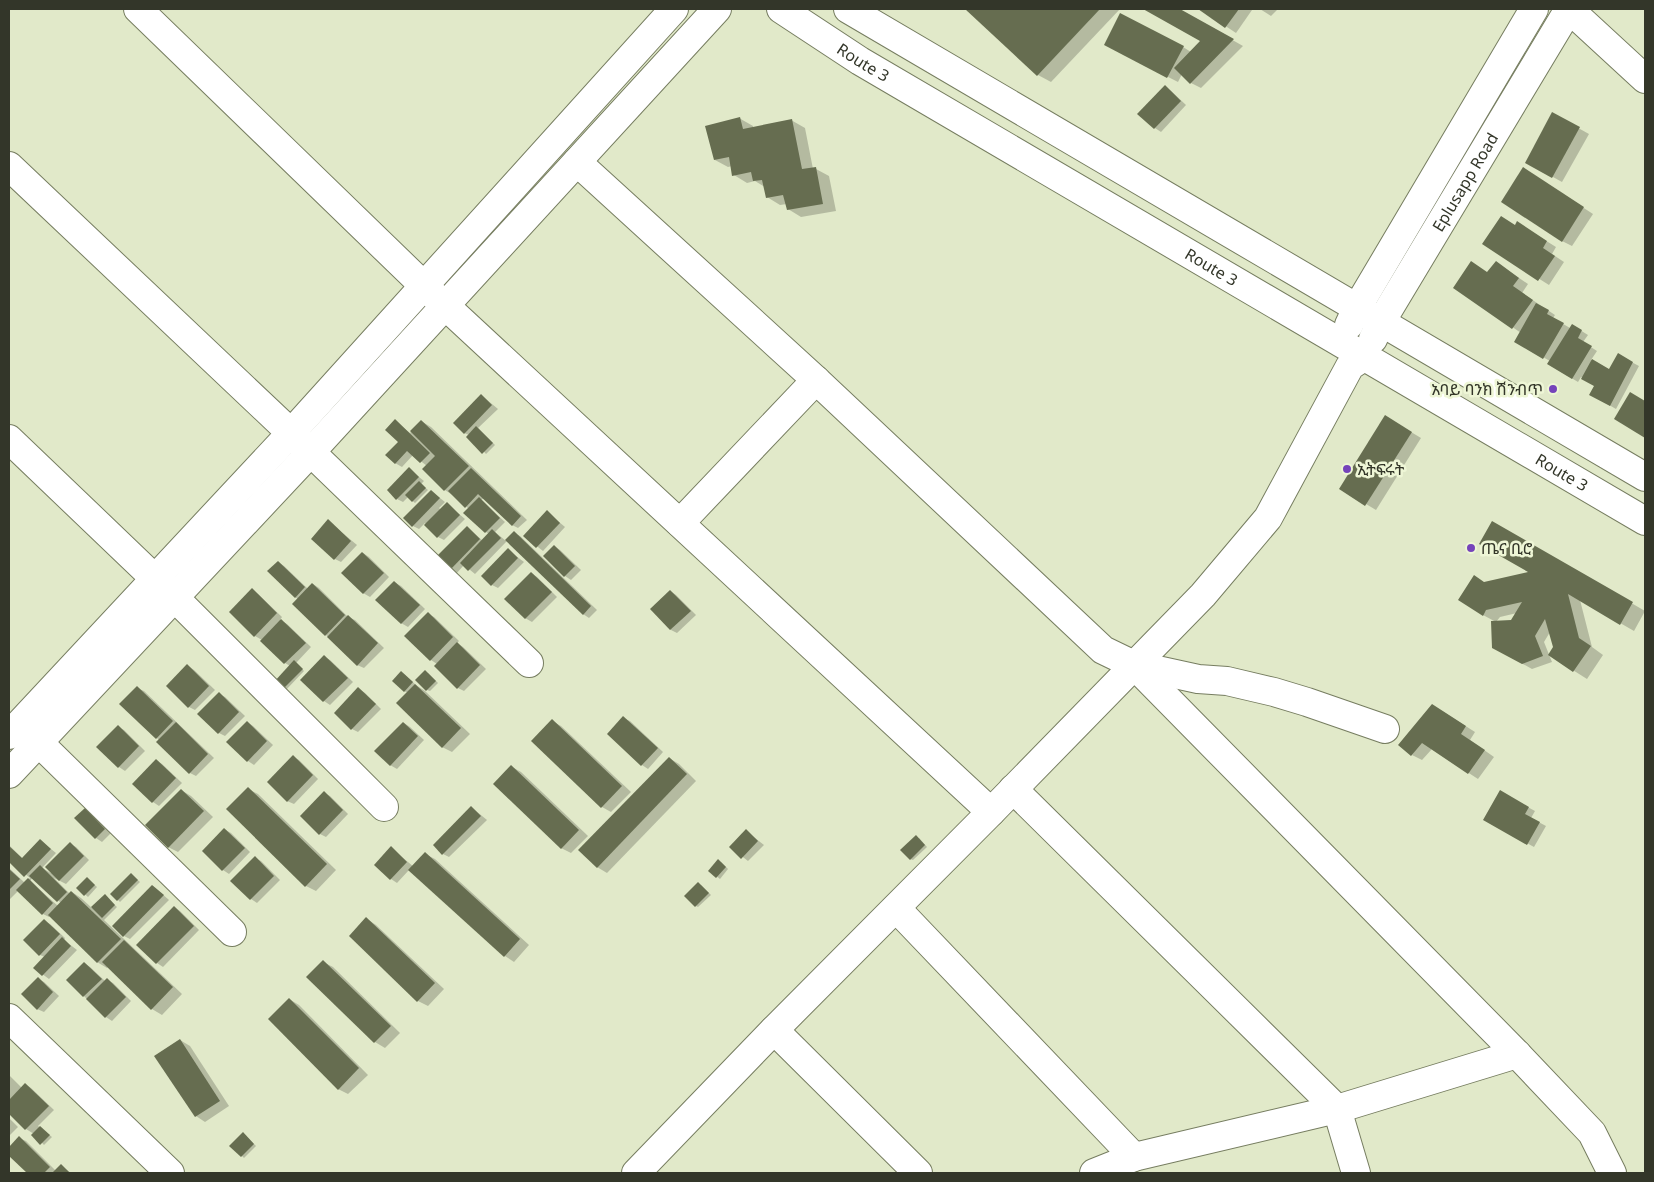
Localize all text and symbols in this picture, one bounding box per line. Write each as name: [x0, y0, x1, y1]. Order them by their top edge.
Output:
street label: Route 3: [833, 38, 893, 87]
street label: Eplusapp Road: [1427, 129, 1503, 236]
street label: Route 3: [1181, 243, 1242, 291]
place label: አባይ ባንክ ሽንብጥ: [1431, 378, 1543, 400]
marker: አባይ ባንክ ሽንብጥ: [1547, 383, 1559, 395]
street label: Route 3: [1531, 448, 1592, 496]
place label: ኢትፍሩት: [1357, 458, 1405, 480]
marker: ኢትፍሩት: [1341, 463, 1353, 475]
place label: ጤና ቢሮ: [1481, 537, 1533, 559]
marker: ጤና ቢሮ: [1465, 542, 1477, 554]

